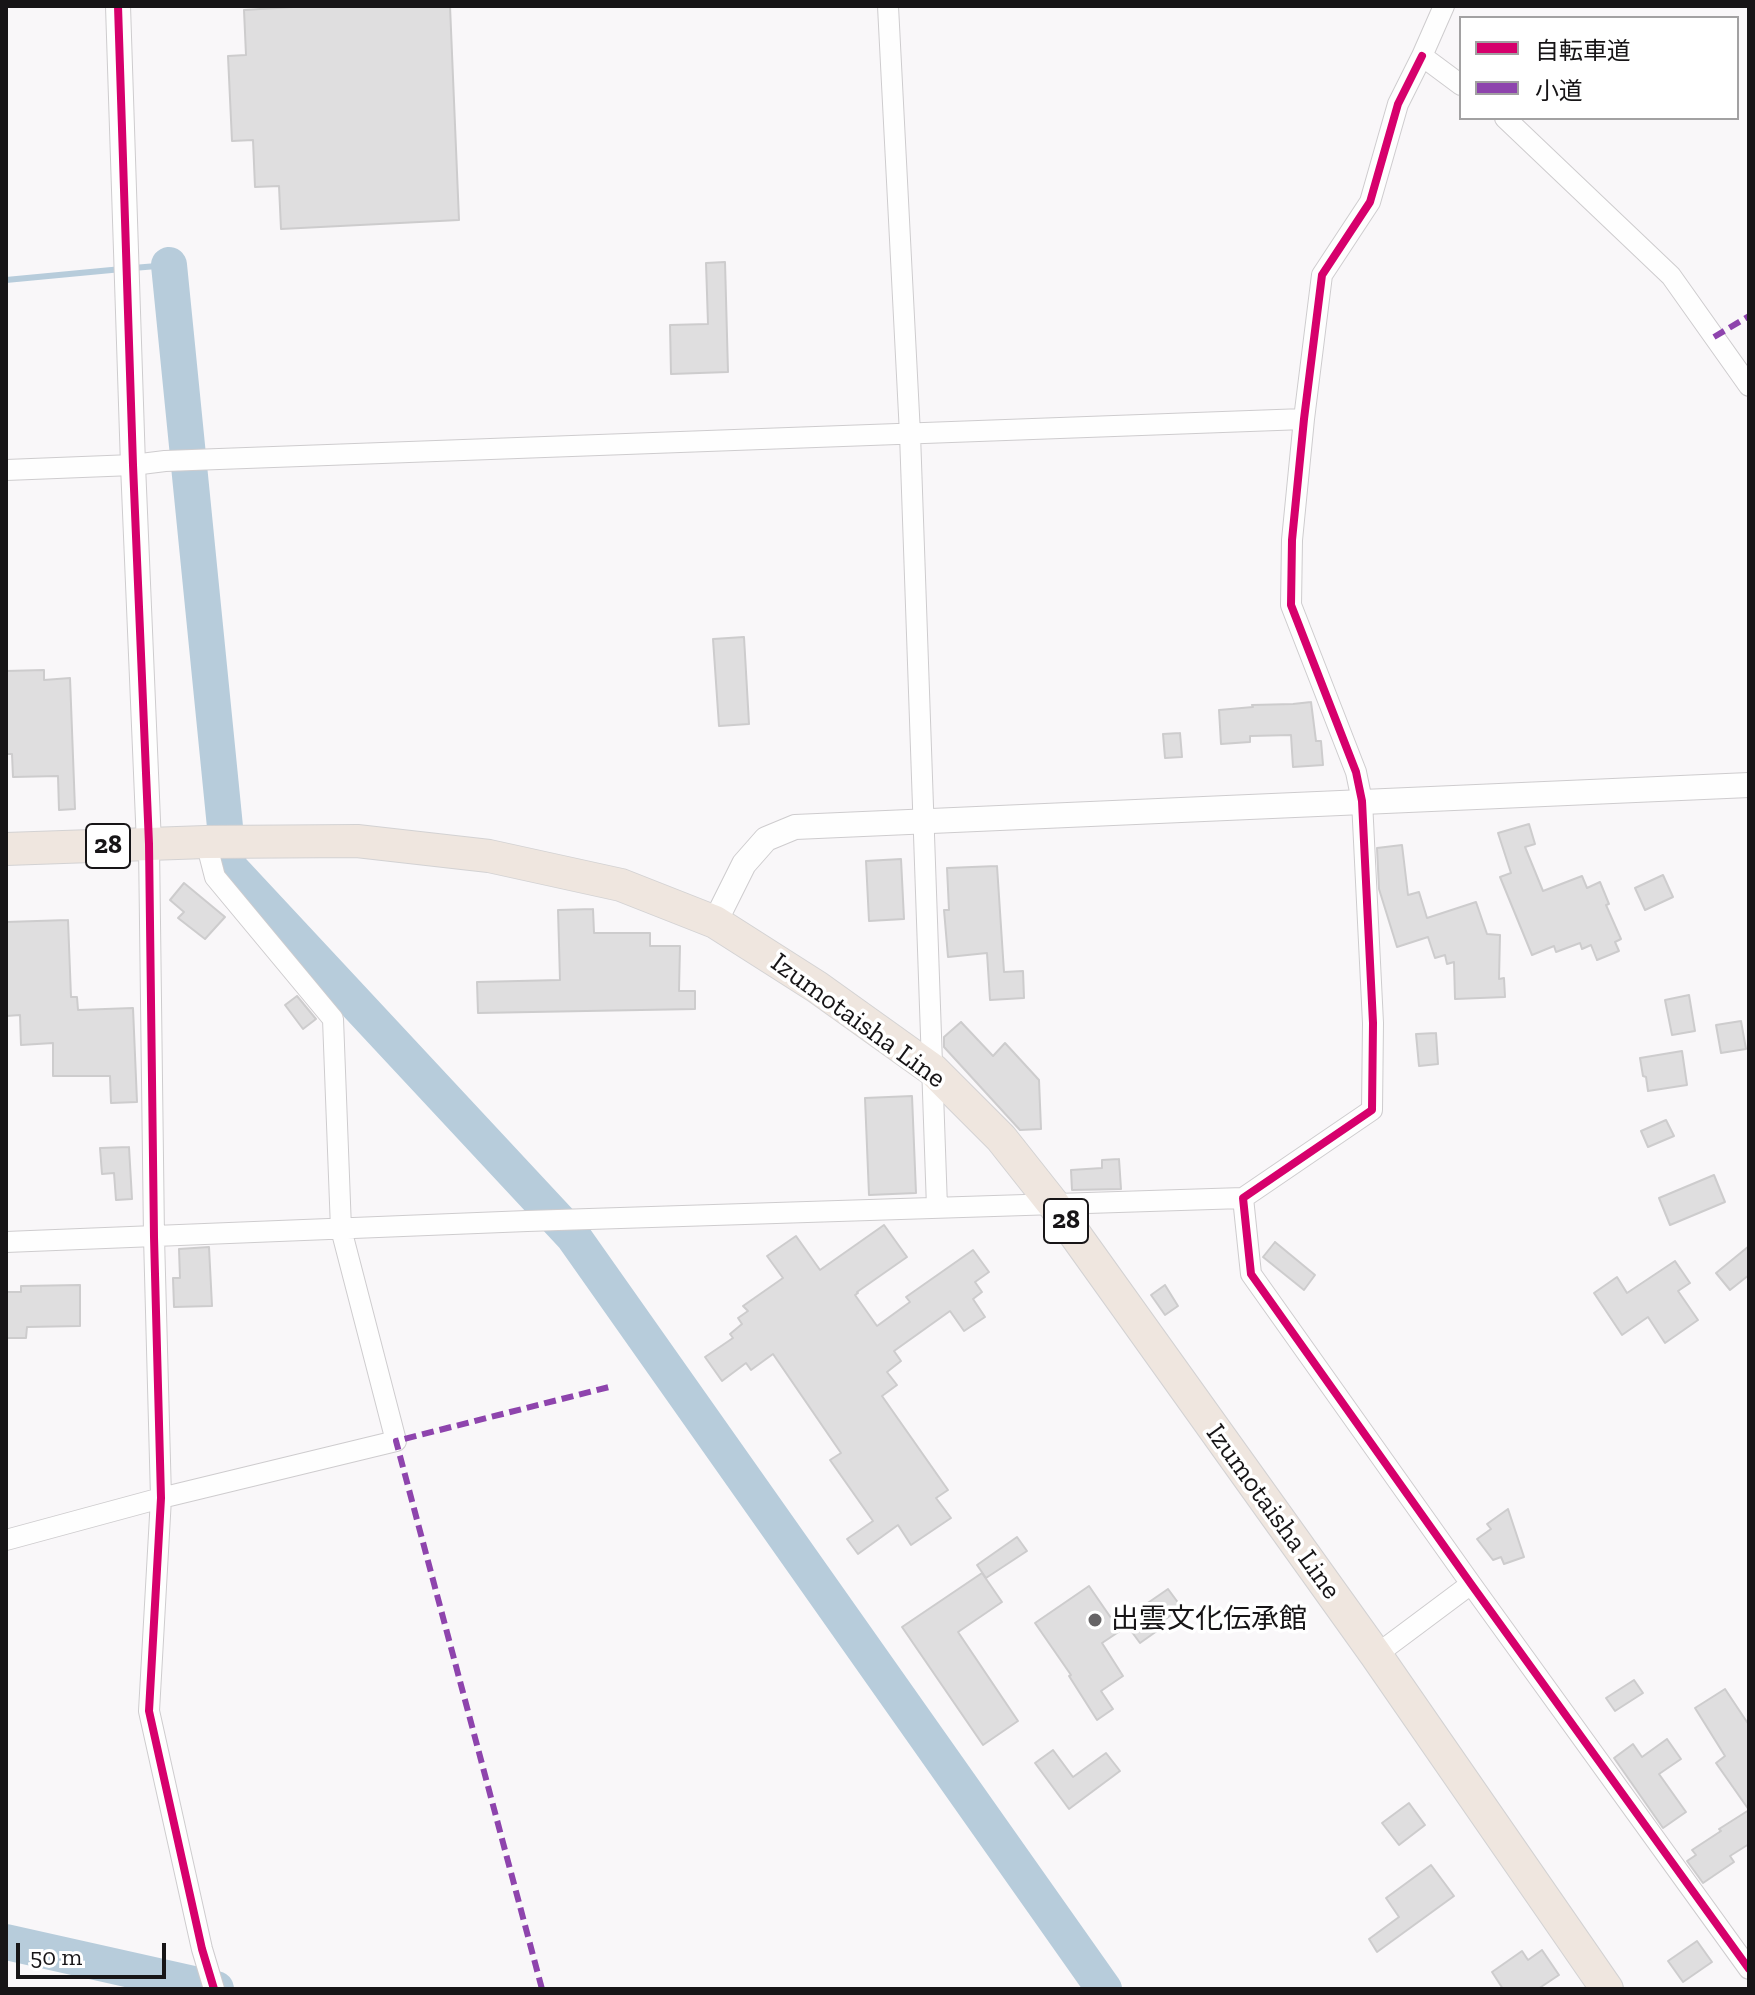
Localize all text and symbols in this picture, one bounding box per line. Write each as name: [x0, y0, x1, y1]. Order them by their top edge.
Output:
legend: [1459, 16, 1739, 120]
text: 自転車道: [1535, 36, 1631, 65]
text: 小道: [1535, 76, 1583, 105]
road number: 28: [86, 824, 130, 868]
street label: Izumotaisha Line: [764, 946, 952, 1096]
road number: 28: [1044, 1199, 1088, 1243]
street label: Izumotaisha Line: [1198, 1418, 1348, 1606]
place label: 出雲文化伝承館: [1111, 1603, 1307, 1637]
marker: 出雲文化伝承館: [1086, 1611, 1104, 1629]
scale bar: [20, 1927, 170, 1977]
text: 50 m: [30, 1942, 82, 1971]

